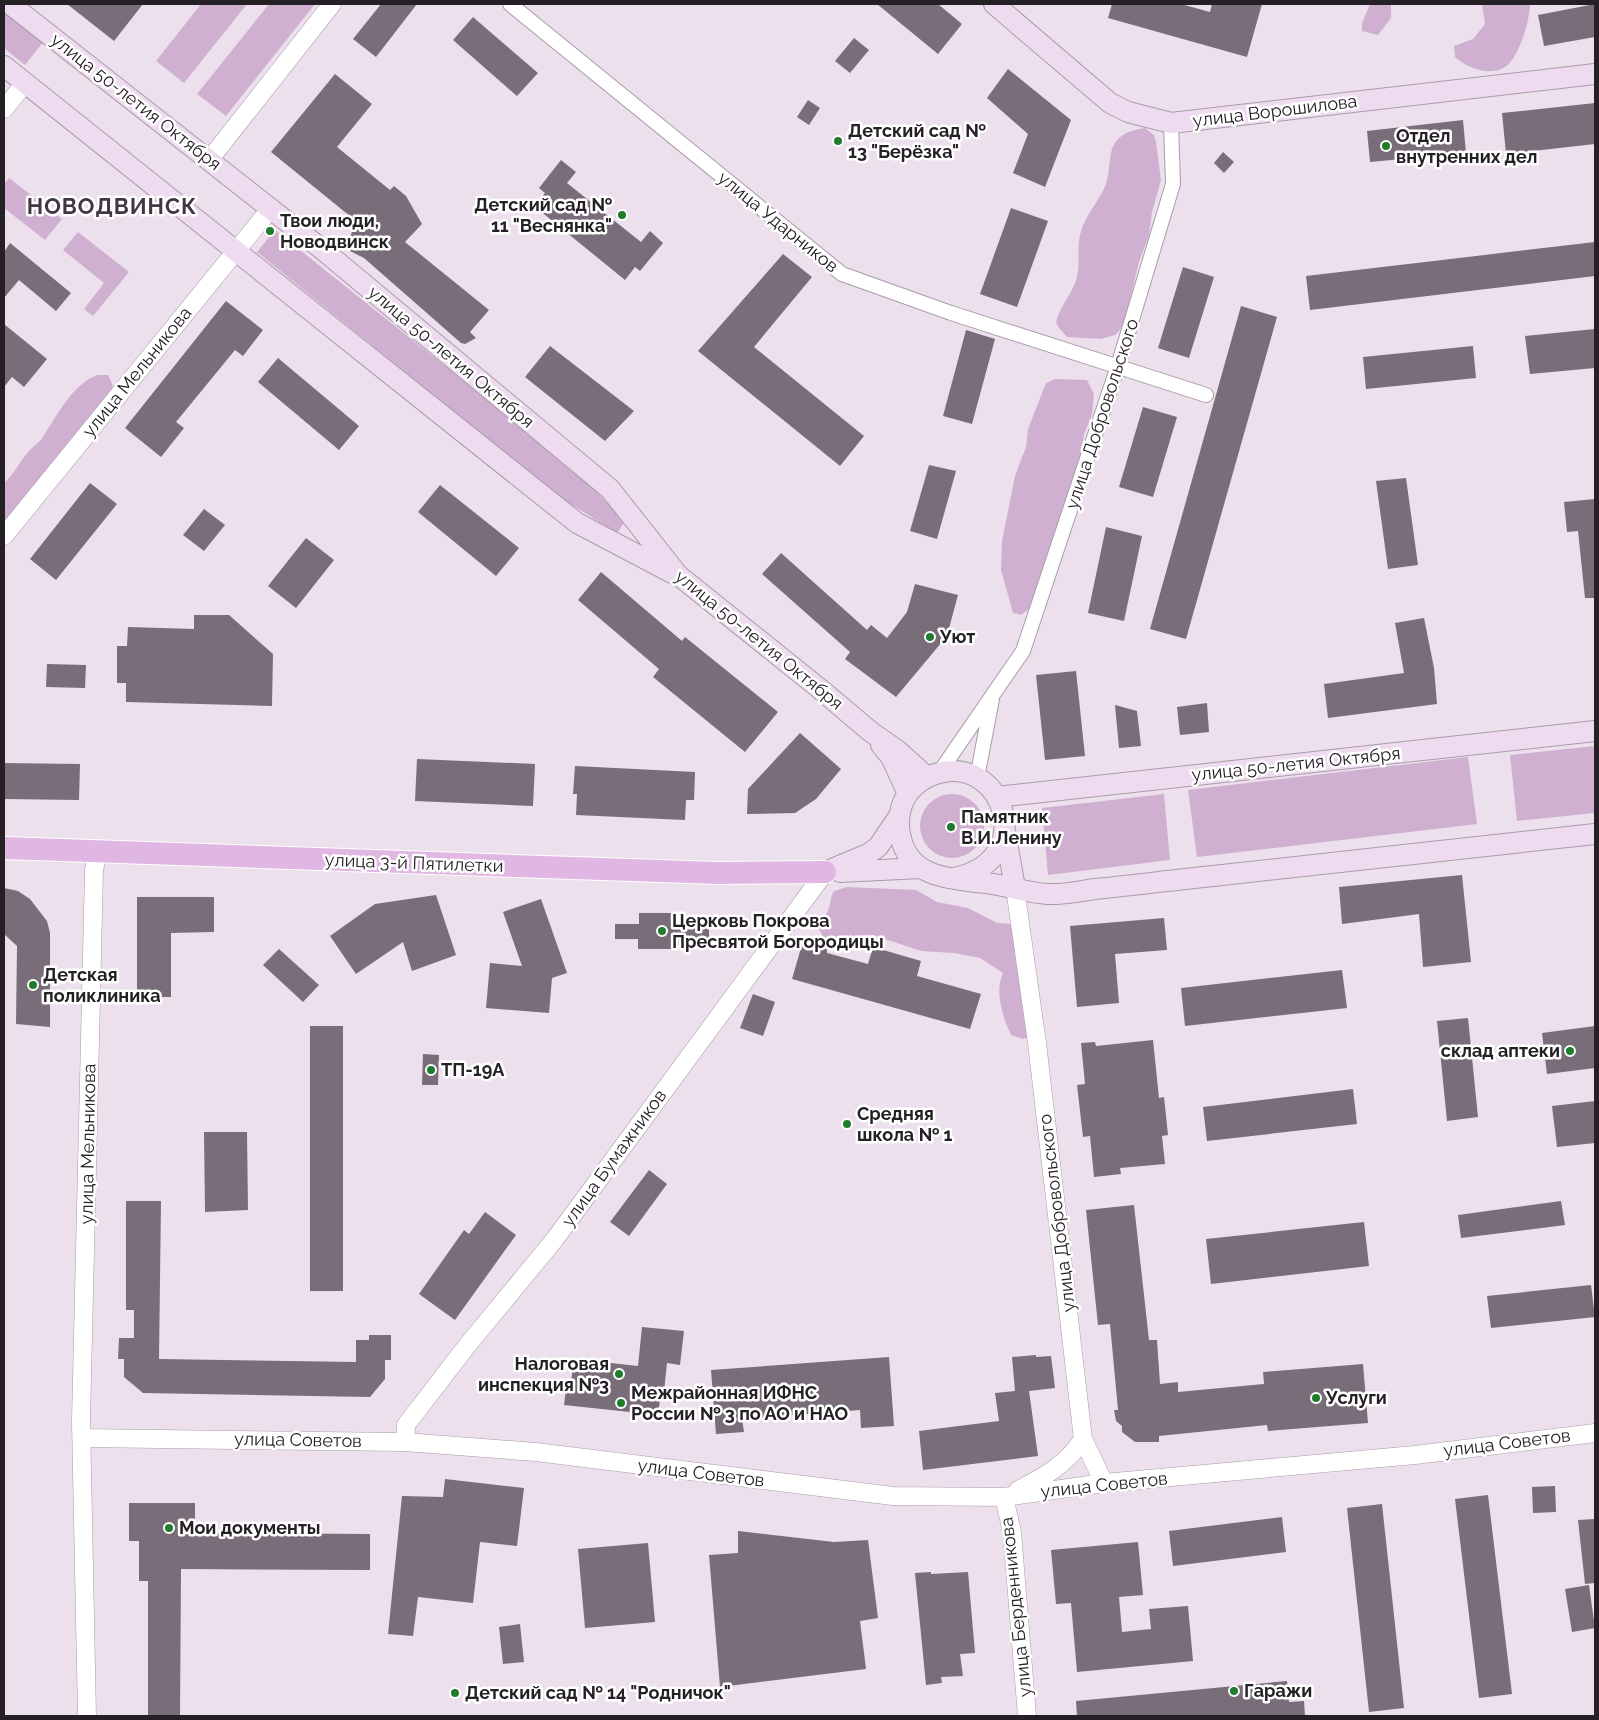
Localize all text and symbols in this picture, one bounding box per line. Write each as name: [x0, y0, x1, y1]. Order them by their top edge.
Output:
street label: улица 50-летия Октября: [47, 29, 225, 174]
street label: улица Ворошилова: [1192, 90, 1358, 131]
place label: Детский сад № 13 "Берёзка": [848, 120, 986, 162]
place label: Отдел внутренних дел: [1396, 125, 1537, 167]
marker: Детский сад № 13 "Берёзка": [832, 135, 844, 147]
marker: Отдел внутренних дел: [1380, 140, 1392, 152]
street label: улица Ударников: [714, 167, 843, 276]
district label: НОВОДВИНСК: [27, 193, 197, 219]
place label: Детский сад № 11 "Веснянка": [474, 194, 612, 236]
marker: Детский сад № 11 "Веснянка": [616, 209, 628, 221]
place label: Твои люди, Новодвинск: [280, 210, 389, 252]
marker: Твои люди, Новодвинск: [264, 225, 276, 237]
street label: улица 50-летия Октября: [364, 281, 538, 432]
street label: улица Мельникова: [78, 303, 195, 441]
street label: улица Добровольского: [1061, 316, 1142, 512]
street label: улица 50-летия Октября: [671, 565, 847, 714]
place label: Уют: [939, 626, 975, 647]
marker: Уют: [924, 631, 936, 643]
street label: улица 50-летия Октября: [1190, 742, 1401, 785]
place label: Памятник В.И.Ленину: [961, 806, 1062, 848]
marker: Памятник В.И.Ленину: [945, 821, 957, 833]
street label: улица 3-й Пятилетки: [324, 849, 504, 876]
place label: Церковь Покрова Пресвятой Богородицы: [672, 910, 884, 952]
marker: Церковь Покрова Пресвятой Богородицы: [656, 925, 668, 937]
place label: Детская поликлиника: [43, 964, 161, 1006]
marker: Детская поликлиника: [27, 979, 39, 991]
place label: склад аптеки: [1441, 1040, 1560, 1061]
marker: склад аптеки: [1564, 1045, 1576, 1057]
place label: ТП-19А: [441, 1059, 505, 1080]
street label: улица Мельникова: [76, 1063, 99, 1225]
marker: ТП-19А: [425, 1064, 437, 1076]
street label: улица Бумажников: [557, 1085, 670, 1230]
place label: Средняя школа № 1: [857, 1103, 953, 1145]
street label: улица Добровольского: [1034, 1113, 1079, 1313]
marker: Средняя школа № 1: [841, 1118, 853, 1130]
place label: Налоговая инспекция №3: [478, 1353, 609, 1395]
marker: Налоговая инспекция №3: [613, 1368, 625, 1380]
place label: Межрайонная ИФНС России № 3 по АО и НАО: [631, 1382, 848, 1424]
place label: Услуги: [1325, 1387, 1387, 1408]
marker: Услуги: [1310, 1392, 1322, 1404]
marker: Межрайонная ИФНС России № 3 по АО и НАО: [615, 1397, 627, 1409]
street label: улица Советов: [1442, 1424, 1572, 1461]
street label: улица Советов: [234, 1428, 362, 1451]
street label: улица Советов: [636, 1454, 766, 1491]
street label: улица Советов: [1039, 1467, 1169, 1502]
street label: улица Берденникова: [996, 1516, 1035, 1698]
place label: Мои документы: [179, 1517, 321, 1538]
marker: Мои документы: [163, 1522, 175, 1534]
place label: Гаражи: [1244, 1680, 1312, 1701]
place label: Детский сад № 14 "Родничок": [465, 1682, 731, 1703]
marker: Гаражи: [1228, 1685, 1240, 1697]
marker: Детский сад № 14 "Родничок": [449, 1687, 461, 1699]

